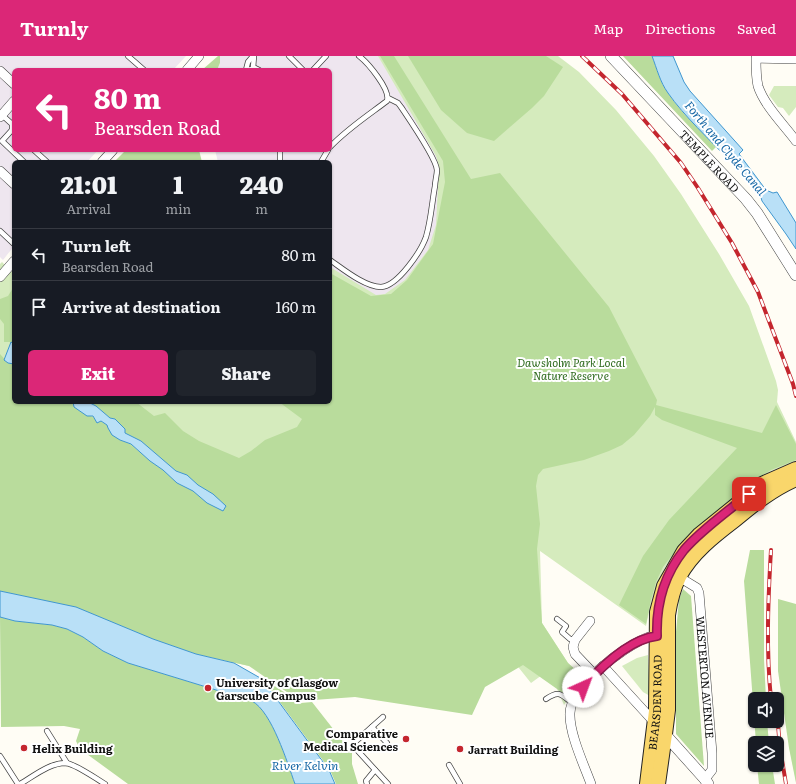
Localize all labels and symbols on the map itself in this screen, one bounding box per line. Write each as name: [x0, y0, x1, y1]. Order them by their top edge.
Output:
water label: Forth and Clyde Canal: [681, 97, 771, 200]
street label: TEMPLE ROAD: [676, 126, 743, 196]
park label: Dawsholm Park Local Nature Reserve: [517, 354, 626, 383]
pin: [732, 477, 766, 511]
street label: WESTERTON AVENUE: [693, 616, 719, 739]
street label: BEARSDEN ROAD: [643, 655, 665, 751]
position arrow: [562, 666, 604, 708]
place label: University of Glasgow Garscube Campus: [216, 674, 338, 703]
marker: University of Glasgow Garscube Campus: [203, 683, 213, 693]
place label: Comparative Medical Sciences: [303, 725, 399, 754]
marker: Comparative Medical Sciences: [401, 734, 411, 744]
place label: Helix Building: [32, 740, 113, 756]
place label: Jarratt Building: [468, 741, 559, 757]
marker: Helix Building: [19, 743, 29, 753]
marker: Jarratt Building: [455, 744, 465, 754]
water label: River Kelvin: [271, 756, 339, 774]

